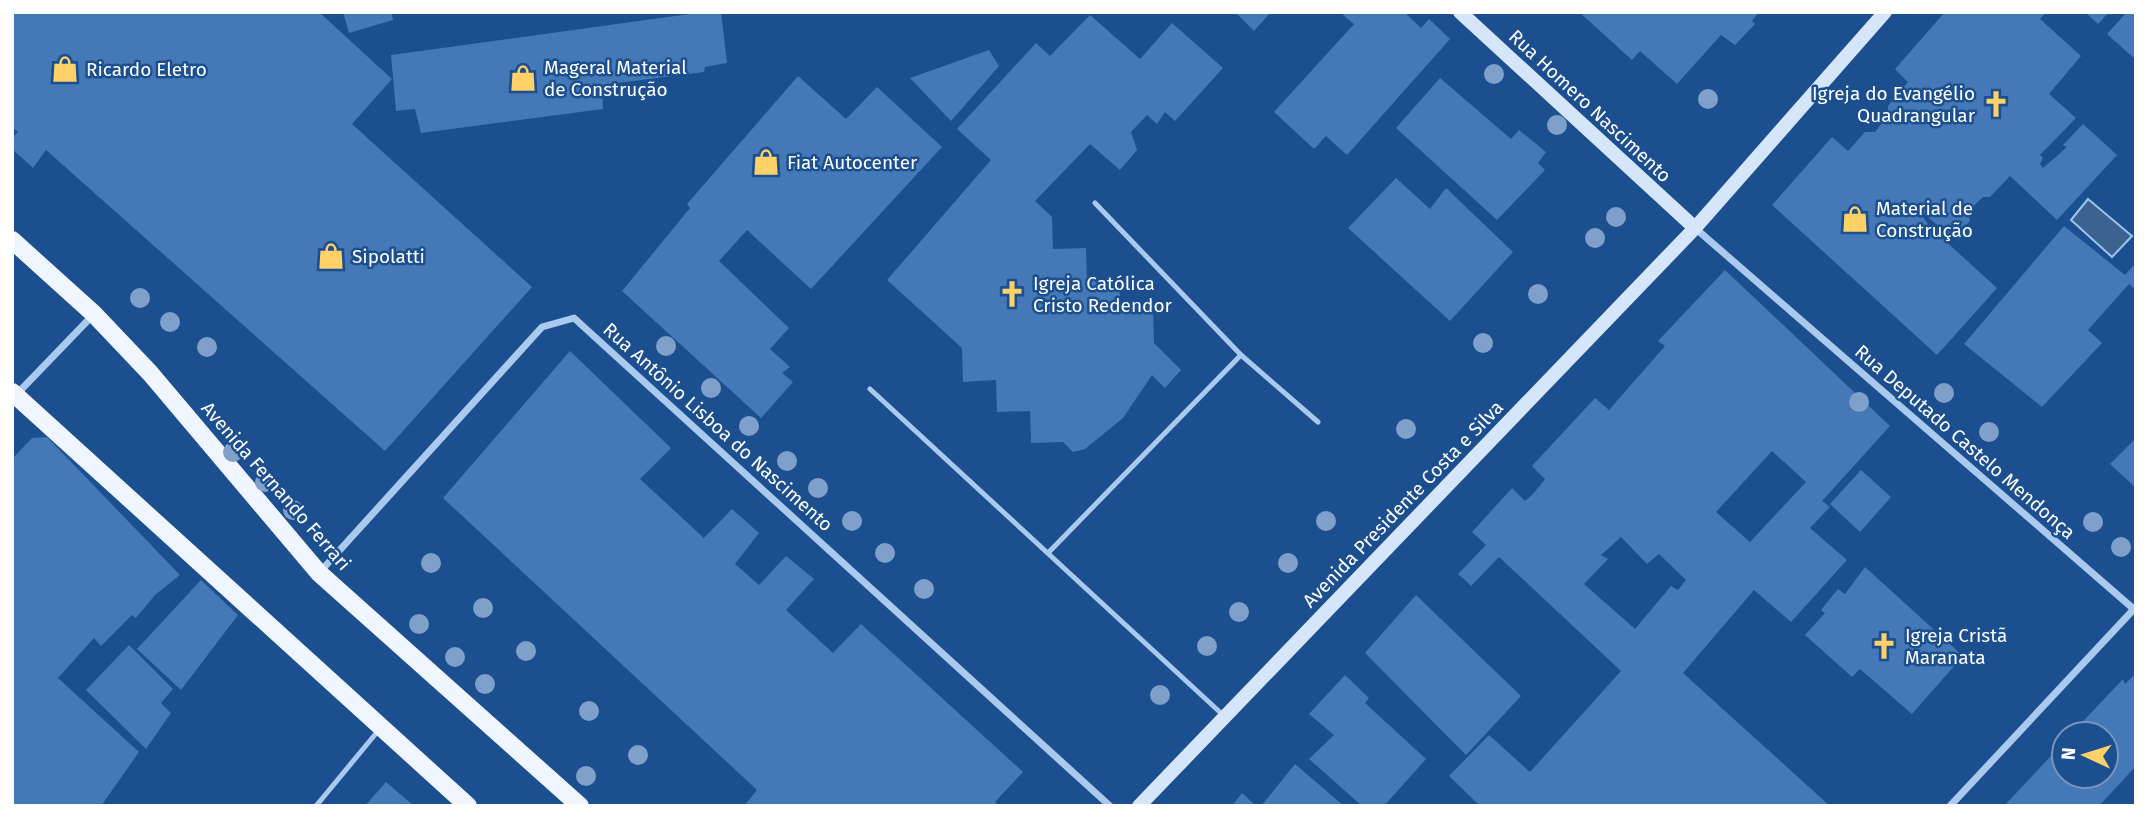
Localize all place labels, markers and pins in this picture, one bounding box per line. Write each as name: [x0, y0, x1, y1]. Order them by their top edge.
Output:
shop icon: Ricardo Eletro: [50, 54, 80, 84]
place label: Mageral Material de Construção: [544, 56, 687, 101]
place label: Ricardo Eletro: [86, 58, 207, 81]
shop icon: Mageral Material de Construção: [508, 63, 538, 93]
place label: Igreja do Evangélio Quadrangular: [1812, 82, 1976, 127]
church icon: Igreja do Evangélio Quadrangular: [1981, 89, 2011, 119]
shop icon: Fiat Autocenter: [751, 147, 781, 177]
place label: Fiat Autocenter: [787, 151, 918, 174]
place label: Material de Construção: [1876, 197, 1973, 242]
shop icon: Material de Construção: [1840, 204, 1870, 234]
shop icon: Sipolatti: [316, 241, 346, 271]
place label: Sipolatti: [352, 245, 425, 268]
place label: Igreja Católica Cristo Redendor: [1033, 272, 1172, 317]
church icon: Igreja Católica Cristo Redendor: [997, 279, 1027, 309]
place label: Igreja Cristã Maranata: [1905, 624, 2007, 669]
church icon: Igreja Cristã Maranata: [1869, 631, 1899, 661]

